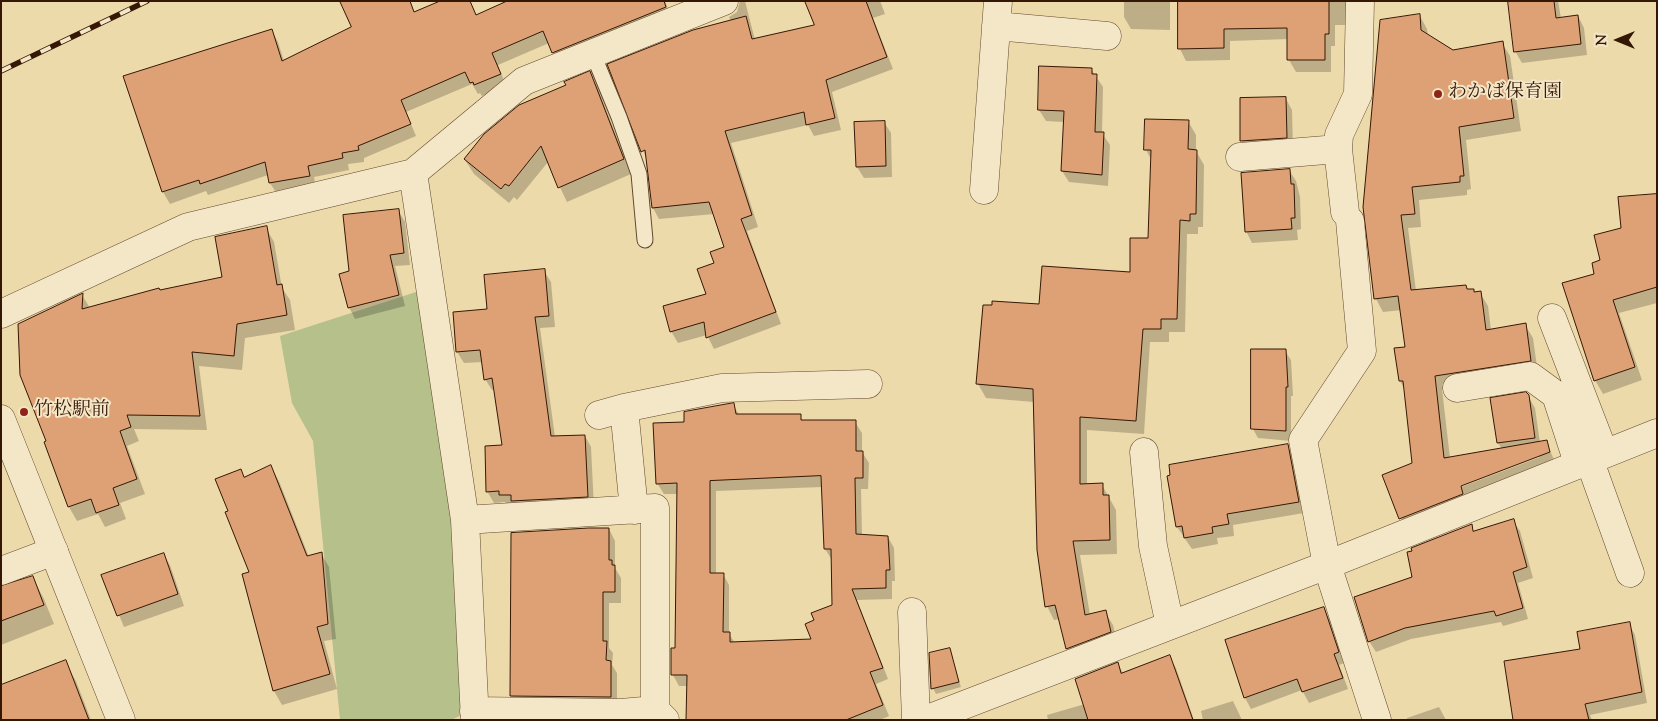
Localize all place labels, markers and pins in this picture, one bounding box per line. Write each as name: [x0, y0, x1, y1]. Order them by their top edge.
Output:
place label: わかば保育園: [1448, 83, 1562, 105]
marker: わかば保育園: [1432, 88, 1444, 100]
place label: 竹松駅前: [34, 401, 110, 423]
marker: 竹松駅前: [18, 406, 30, 418]

